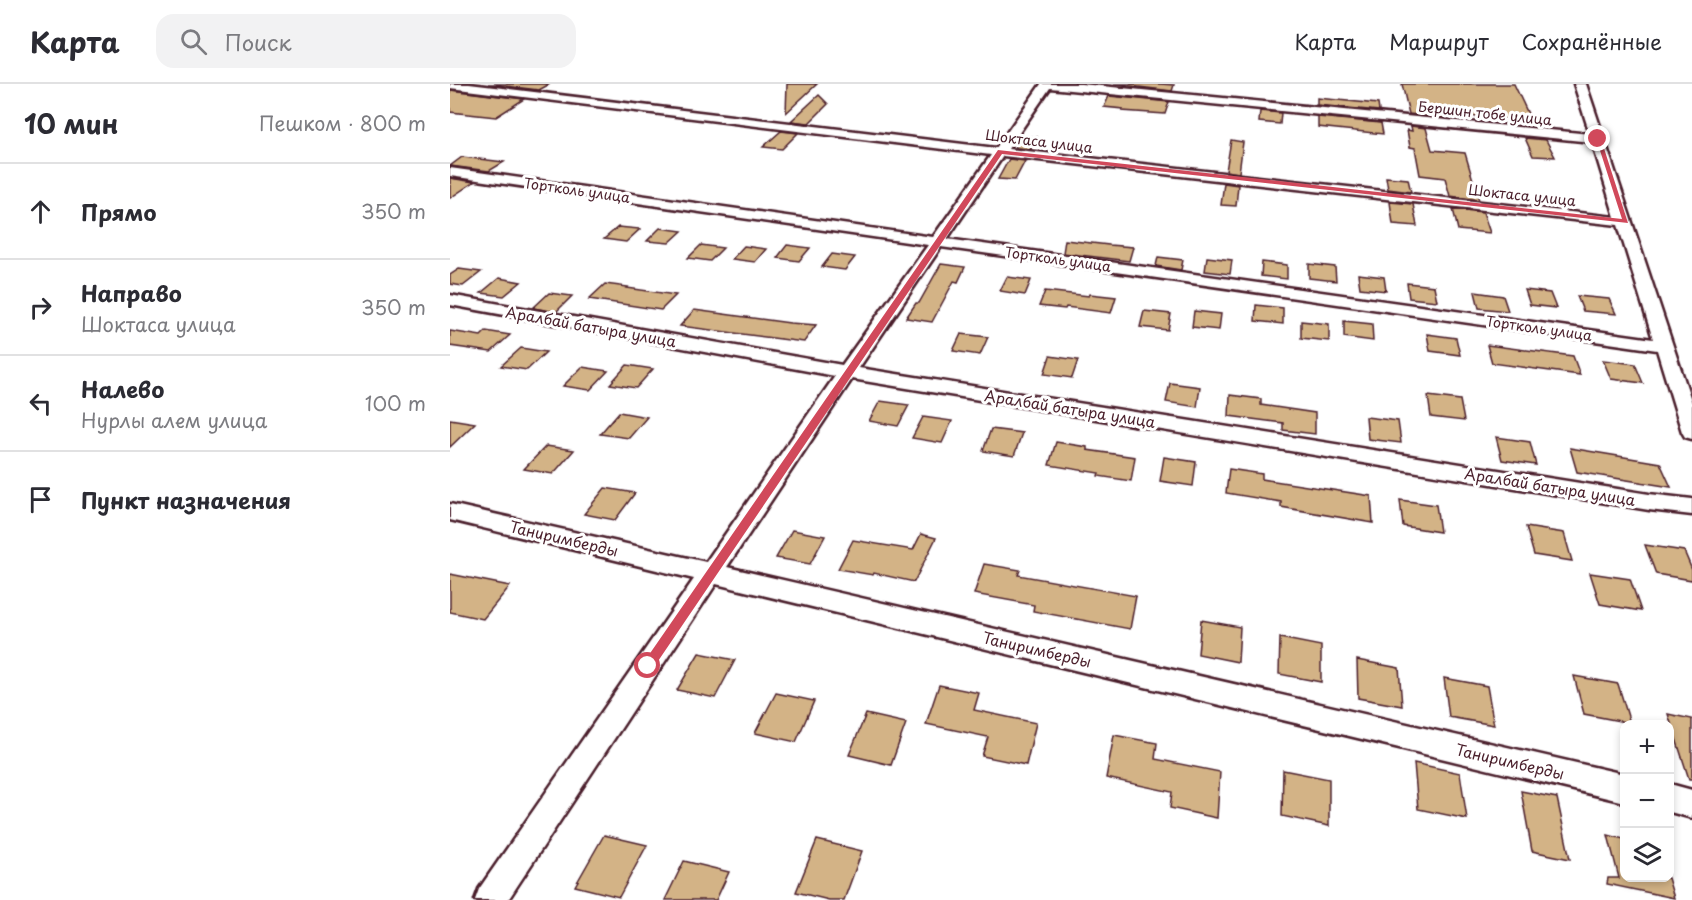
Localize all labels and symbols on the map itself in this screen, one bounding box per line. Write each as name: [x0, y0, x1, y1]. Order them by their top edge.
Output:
street label: Бершин тобе улица: [1417, 96, 1553, 130]
street label: Шоктаса улица: [984, 124, 1094, 158]
route end: [1584, 125, 1610, 151]
street label: Тортколь улица: [522, 172, 632, 208]
street label: Шоктаса улица: [1467, 179, 1577, 211]
street label: Тортколь улица: [1003, 241, 1113, 277]
street label: Аралбай батыра улица: [504, 300, 679, 352]
street label: Тортколь улица: [1484, 310, 1594, 346]
street label: Аралбай батыра улица: [983, 383, 1158, 433]
street label: Аралбай батыра улица: [1463, 461, 1638, 511]
street label: Таниримберды: [507, 514, 621, 562]
street label: Таниримберды: [980, 625, 1094, 673]
route start: [634, 652, 660, 678]
street label: Таниримберды: [1453, 737, 1567, 785]

